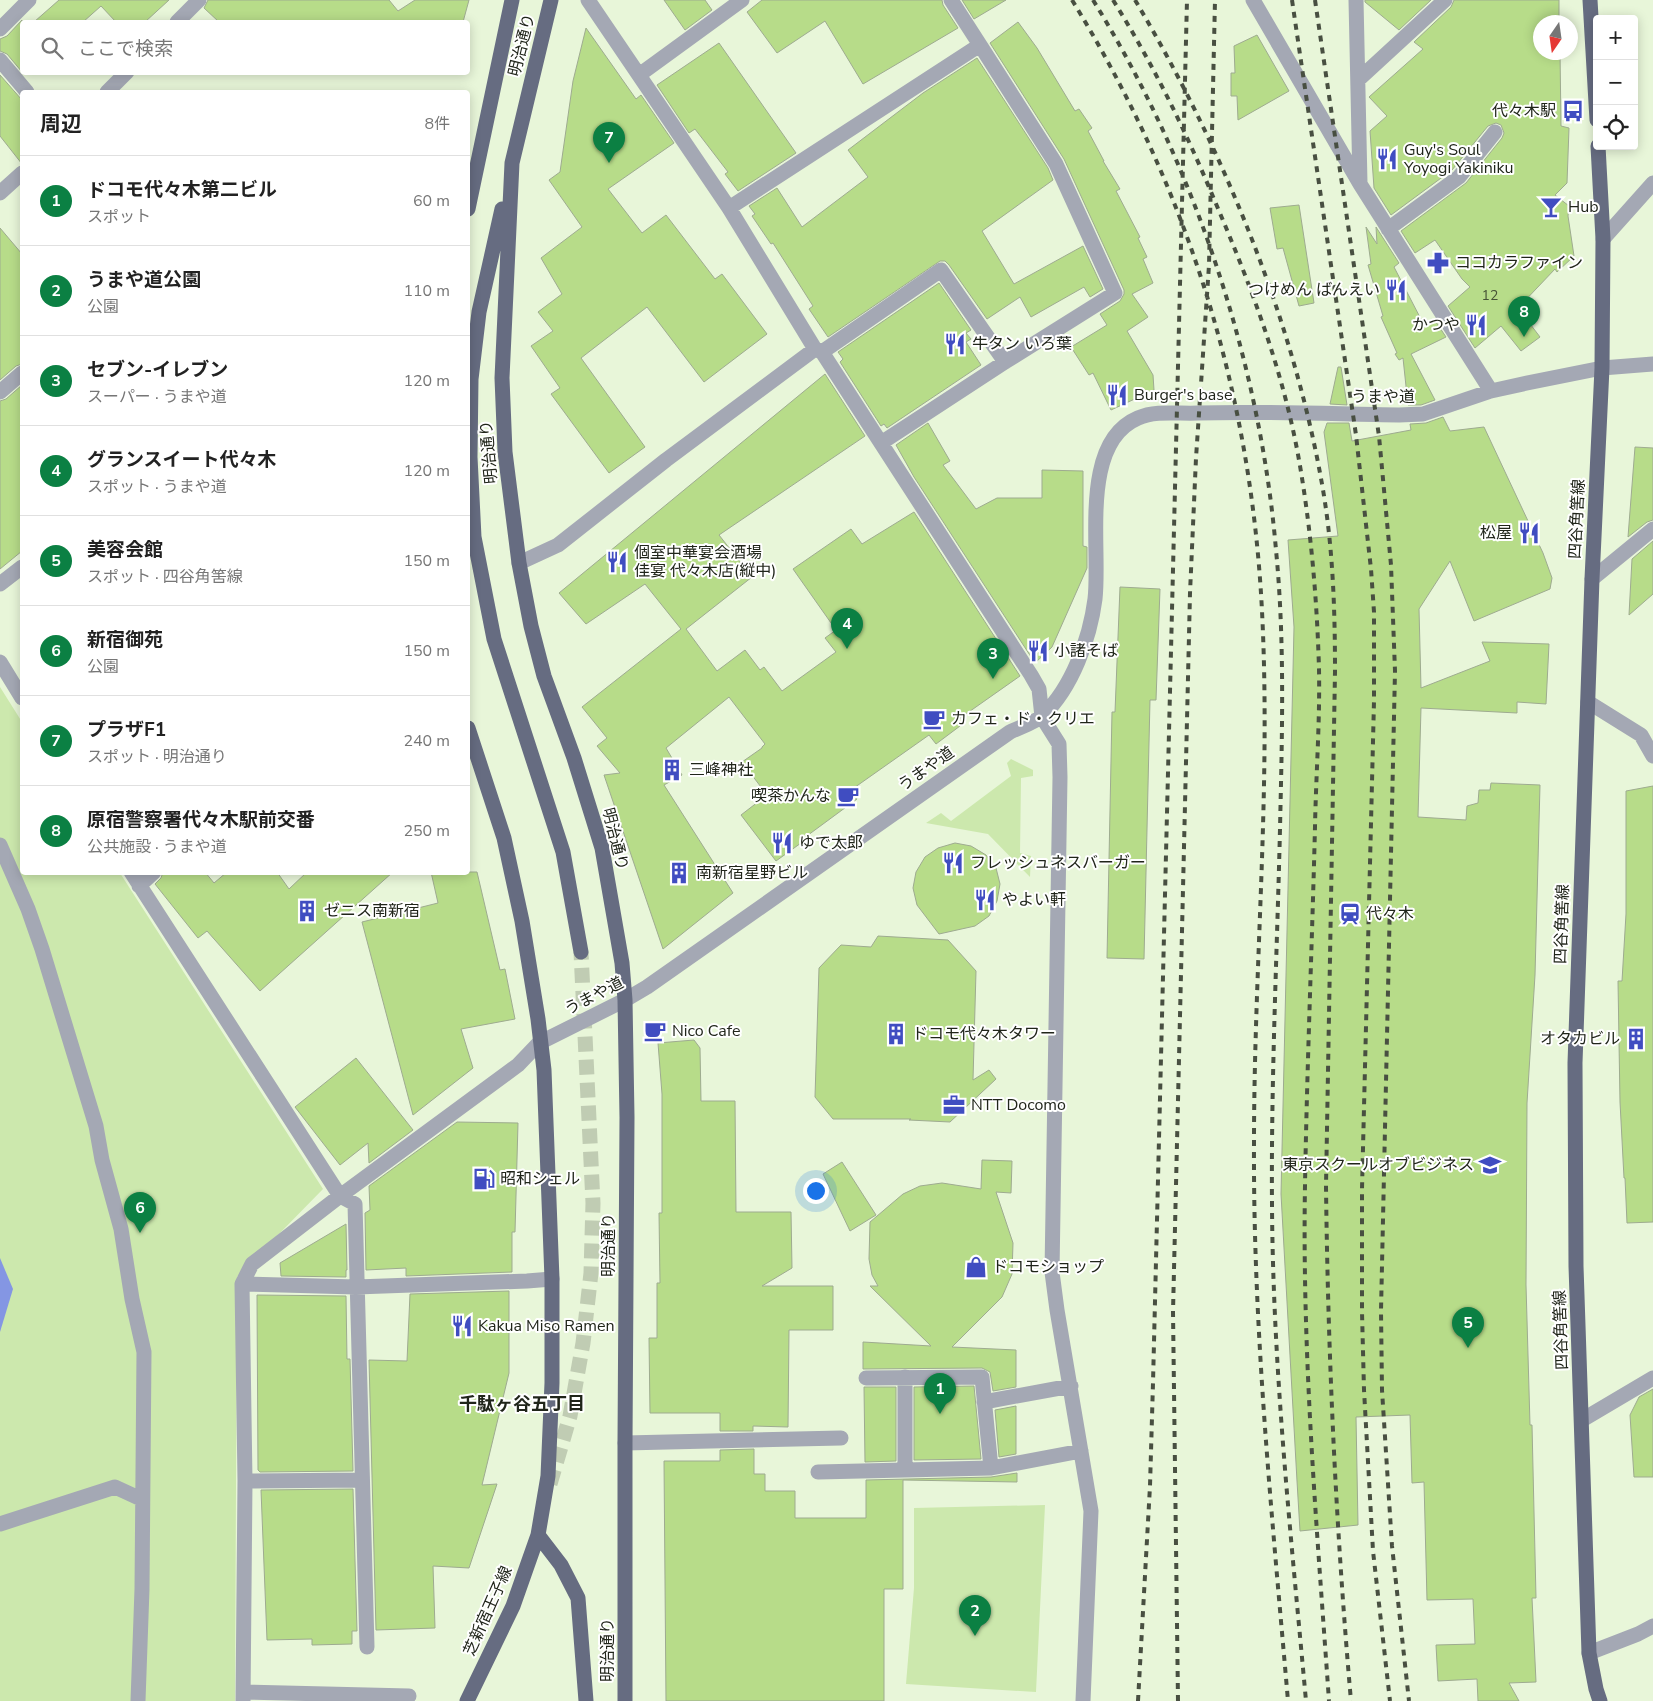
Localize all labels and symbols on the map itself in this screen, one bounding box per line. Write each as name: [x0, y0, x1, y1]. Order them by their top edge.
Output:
street label: 明治通り: [504, 11, 540, 79]
north arrow: [1533, 15, 1578, 60]
bus stop icon: 代々木駅: [1560, 98, 1586, 124]
place label: 代々木駅: [1492, 100, 1556, 122]
pin: 7: [593, 122, 625, 163]
place label: Guy's Soul Yoyogi Yakiniku: [1403, 139, 1514, 179]
restaurant icon: Guy's Soul Yoyogi Yakiniku: [1374, 146, 1400, 172]
bar icon: Hub: [1538, 194, 1564, 220]
place label: Hub: [1568, 196, 1598, 218]
pharmacy icon: ココカラファイン: [1425, 250, 1451, 276]
place label: ココカラファイン: [1455, 252, 1583, 274]
restaurant icon: つけめん ばんえい: [1383, 277, 1409, 303]
place label: つけめん ばんえい: [1248, 279, 1380, 301]
house number: 12: [1482, 286, 1498, 305]
pin: 8: [1508, 296, 1540, 337]
restaurant icon: かつや: [1463, 312, 1489, 338]
place label: かつや: [1412, 314, 1460, 336]
restaurant icon: 牛タン いろ葉: [942, 331, 968, 357]
place label: 牛タン いろ葉: [972, 333, 1072, 355]
restaurant icon: Burger's base: [1104, 382, 1130, 408]
place label: Burger's base: [1134, 384, 1232, 406]
street label: うまや道: [1351, 386, 1415, 408]
street label: 明治通り: [475, 419, 503, 485]
street label: 四谷角筈線: [1564, 478, 1590, 560]
restaurant icon: 松屋: [1516, 520, 1542, 546]
place label: 松屋: [1480, 522, 1512, 544]
place label: 個室中華宴会酒場 佳宴 代々木店(縦中): [634, 542, 776, 582]
restaurant icon: 個室中華宴会酒場 佳宴 代々木店(縦中): [604, 549, 630, 575]
pin: 4: [831, 608, 863, 649]
pin: 3: [977, 638, 1009, 679]
restaurant icon: 小諸そば: [1025, 638, 1051, 664]
place label: 小諸そば: [1054, 640, 1118, 662]
cafe icon: カフェ・ド・クリエ: [921, 706, 947, 732]
place label: カフェ・ド・クリエ: [951, 708, 1095, 730]
street label: うまや道: [893, 742, 959, 796]
building icon: 三峰神社: [659, 757, 685, 783]
place label: 三峰神社: [689, 759, 753, 781]
cafe icon: 喫茶かんな: [835, 783, 861, 809]
place label: 喫茶かんな: [751, 785, 831, 807]
street label: 明治通り: [597, 805, 633, 873]
restaurant icon: ゆで太郎: [769, 830, 795, 856]
place label: ゆで太郎: [799, 832, 863, 854]
restaurant icon: フレッシュネスバーガー: [940, 850, 966, 876]
place label: フレッシュネスバーガー: [970, 852, 1146, 874]
building icon: 南新宿星野ビル: [666, 860, 692, 886]
place label: 南新宿星野ビル: [696, 862, 808, 884]
street label: 四谷角筈線: [1550, 884, 1574, 964]
restaurant icon: やよい軒: [972, 887, 998, 913]
place label: やよい軒: [1002, 889, 1066, 911]
building icon: ゼニス南新宿: [294, 898, 320, 924]
place label: ゼニス南新宿: [324, 900, 420, 922]
station icon: 代々木: [1337, 901, 1363, 927]
place label: 代々木: [1366, 903, 1414, 925]
street label: うまや道: [560, 972, 628, 1020]
cafe icon: Nico Cafe: [642, 1018, 668, 1044]
place label: Nico Cafe: [672, 1020, 740, 1042]
building icon: ドコモ代々木タワー: [883, 1021, 909, 1047]
place label: ドコモ代々木タワー: [912, 1023, 1056, 1045]
building icon: オタカビル: [1623, 1026, 1649, 1052]
place label: オタカビル: [1540, 1028, 1620, 1050]
office icon: NTT Docomo: [941, 1092, 967, 1118]
place label: NTT Docomo: [971, 1094, 1066, 1116]
school or university icon: 東京スクールオブビジネス: [1477, 1152, 1503, 1178]
place label: 東京スクールオブビジネス: [1282, 1154, 1474, 1176]
fuel station icon: 昭和シェル: [471, 1166, 497, 1192]
place label: 昭和シェル: [500, 1168, 580, 1190]
your location: [803, 1178, 829, 1204]
pin: 6: [124, 1192, 156, 1233]
street label: 明治通り: [598, 1213, 620, 1277]
shop icon: ドコモショップ: [963, 1254, 989, 1280]
place label: ドコモショップ: [992, 1256, 1104, 1278]
street label: 四谷角筈線: [1549, 1290, 1573, 1370]
pin: 5: [1452, 1307, 1484, 1348]
restaurant icon: Kakua Miso Ramen: [449, 1313, 475, 1339]
place label: Kakua Miso Ramen: [478, 1315, 615, 1337]
pin: 1: [924, 1373, 956, 1414]
district label: 千駄ヶ谷五丁目: [459, 1392, 585, 1416]
street label: 芝新宿王子線: [458, 1563, 518, 1659]
pin: 2: [959, 1595, 991, 1636]
street label: 明治通り: [597, 1618, 619, 1682]

